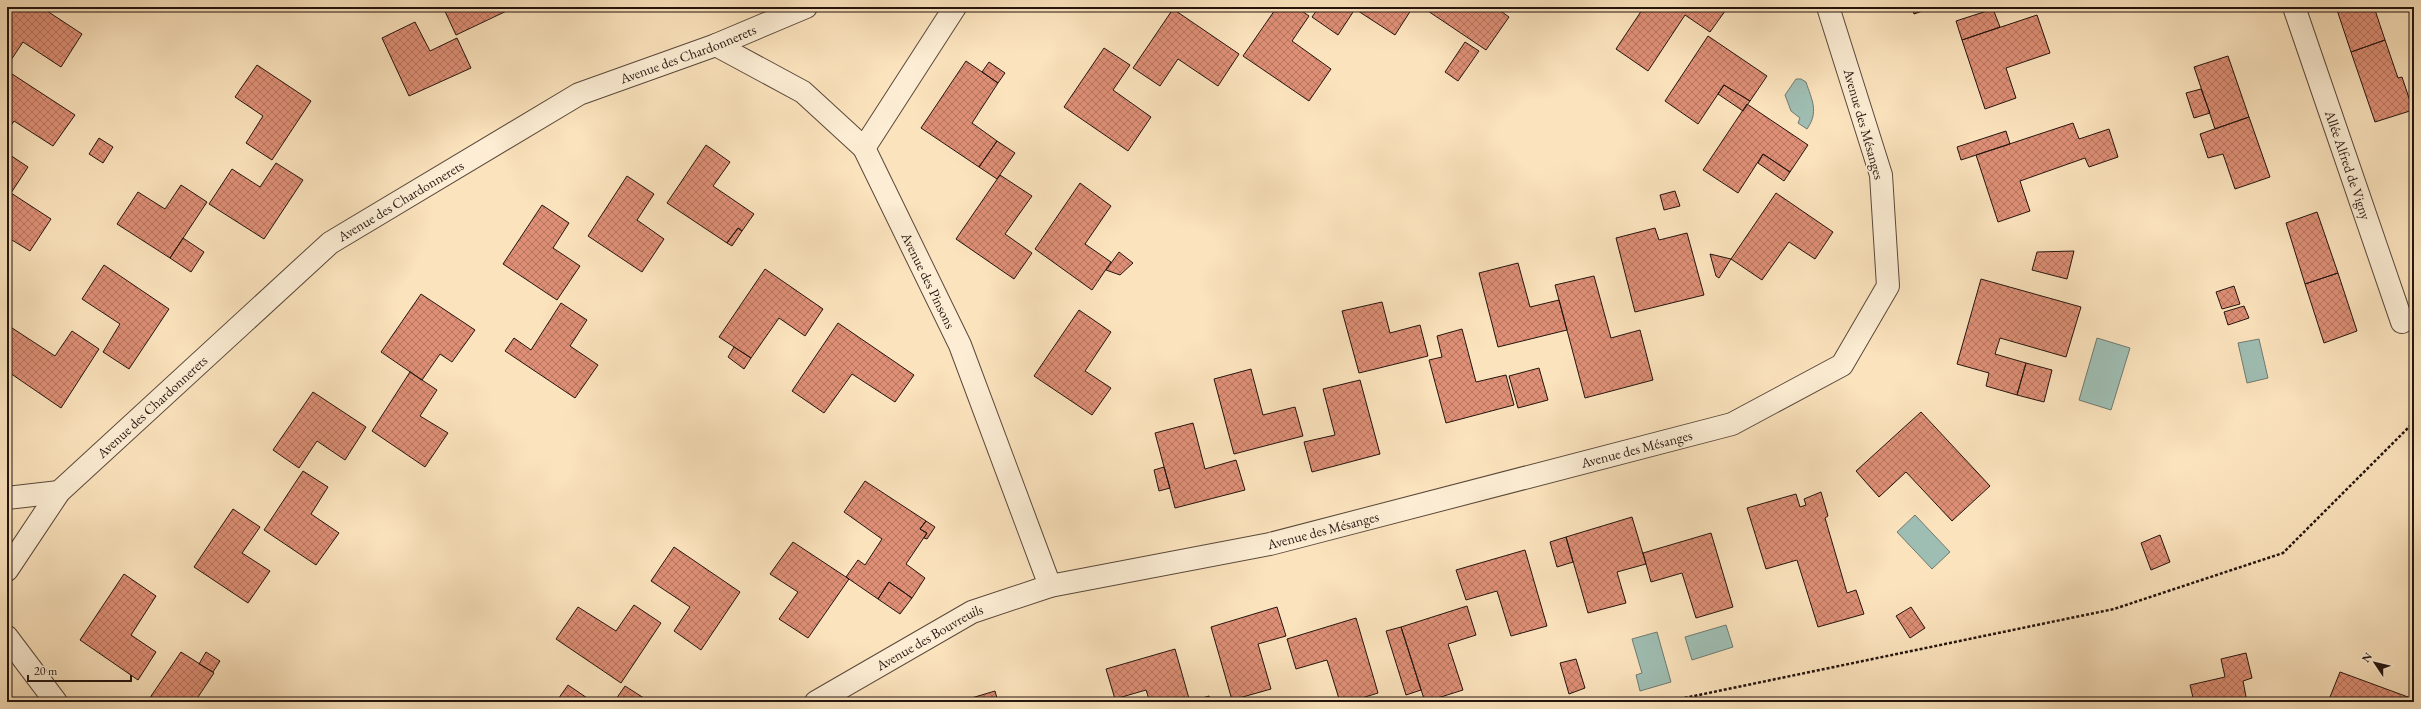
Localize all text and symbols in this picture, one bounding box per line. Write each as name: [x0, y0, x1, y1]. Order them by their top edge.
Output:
street label: Avenue des Chardonnerets: [617, 20, 759, 88]
street label: Avenue des Mésanges: [1839, 66, 1889, 182]
street label: Allée Alfred de Vigny: [2321, 107, 2376, 223]
street label: Avenue des Chardonnerets: [333, 156, 467, 246]
street label: Avenue des Pinsons: [897, 228, 960, 332]
street label: Avenue des Chardonnerets: [92, 351, 211, 463]
street label: Avenue des Mésanges: [1578, 426, 1695, 472]
street label: Avenue des Mésanges: [1264, 507, 1381, 554]
street label: Avenue des Bouvreuils: [872, 600, 986, 675]
north arrow: [2355, 643, 2395, 683]
text: N: [2359, 650, 2375, 665]
scale bar: [28, 657, 131, 683]
text: 20 m: [34, 663, 58, 679]

